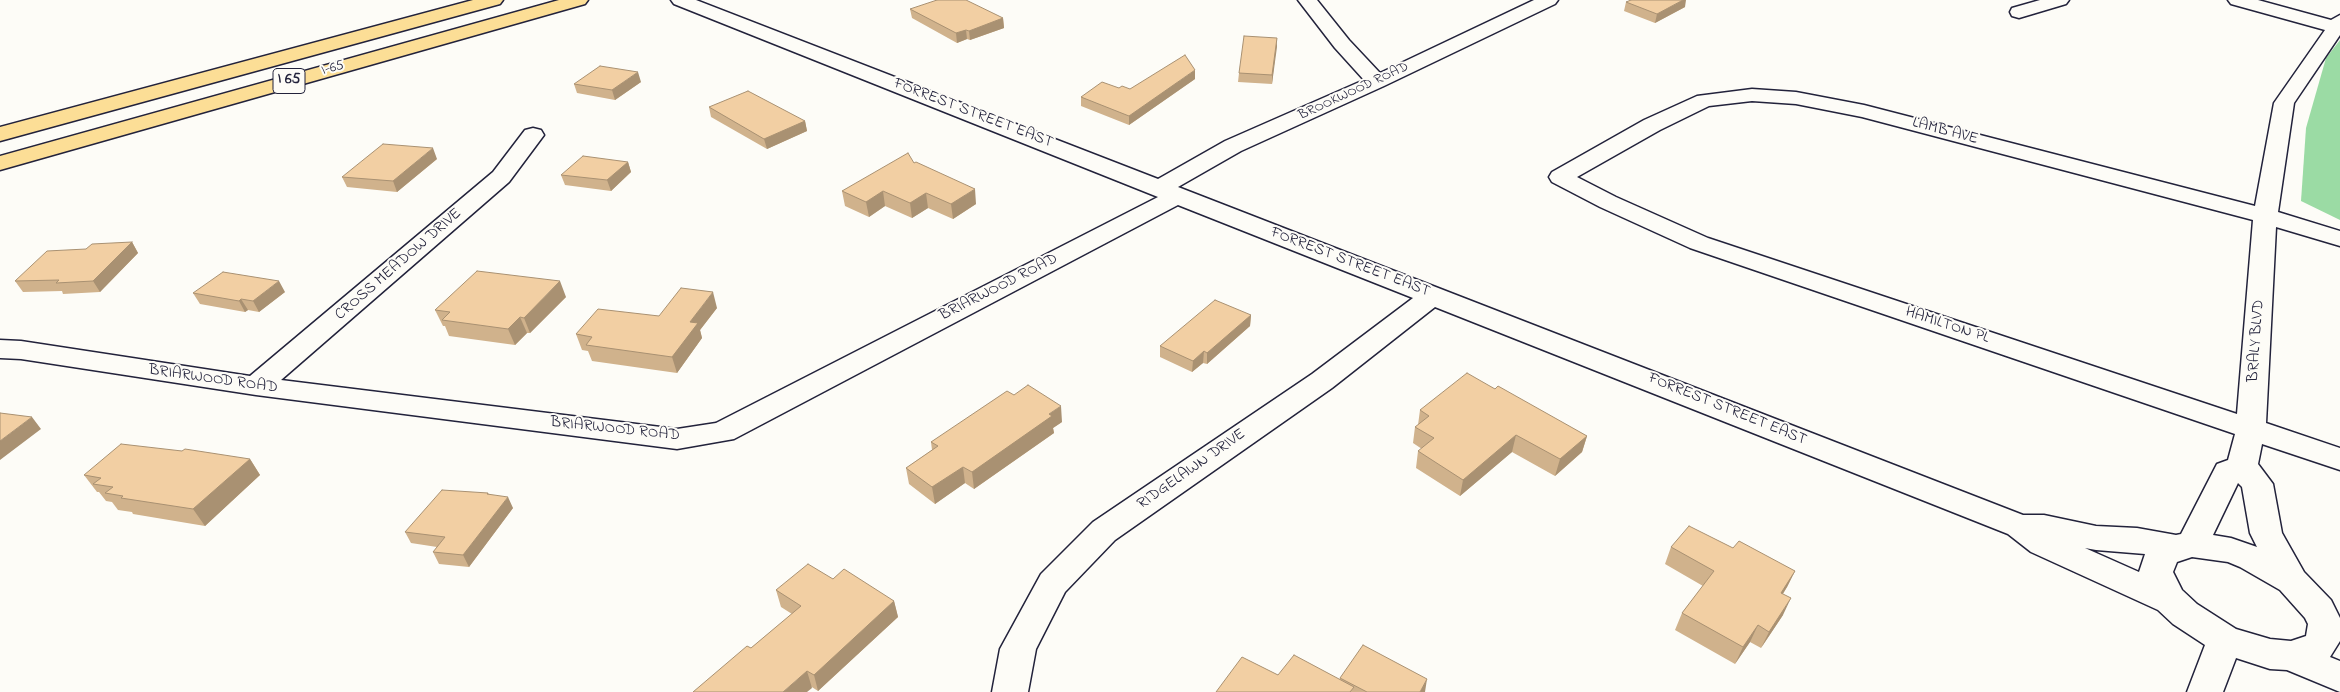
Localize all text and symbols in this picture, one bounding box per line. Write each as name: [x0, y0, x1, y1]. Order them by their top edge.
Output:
street label: I-65: [320, 58, 346, 80]
street label: BROOKWOOD ROAD: [1296, 59, 1412, 125]
road number: I 65: [273, 68, 305, 94]
street label: FORREST STREET EAST: [891, 75, 1055, 153]
street label: LAMB AVE: [1910, 114, 1980, 150]
street label: CROSS MEADOW DRIVE: [332, 205, 466, 325]
street label: FORREST STREET EAST: [1268, 224, 1432, 302]
street label: BRIARWOOD ROAD: [937, 250, 1061, 326]
street label: BRALY BLVD: [2245, 299, 2269, 383]
street label: HAMILTON PL: [1903, 303, 1991, 349]
street label: BRIARWOOD ROAD: [147, 361, 279, 399]
street label: FORREST STREET EAST: [1645, 369, 1809, 451]
street label: BRIARWOOD ROAD: [549, 414, 681, 446]
street label: RIDGELAWN DRIVE: [1134, 426, 1250, 514]

